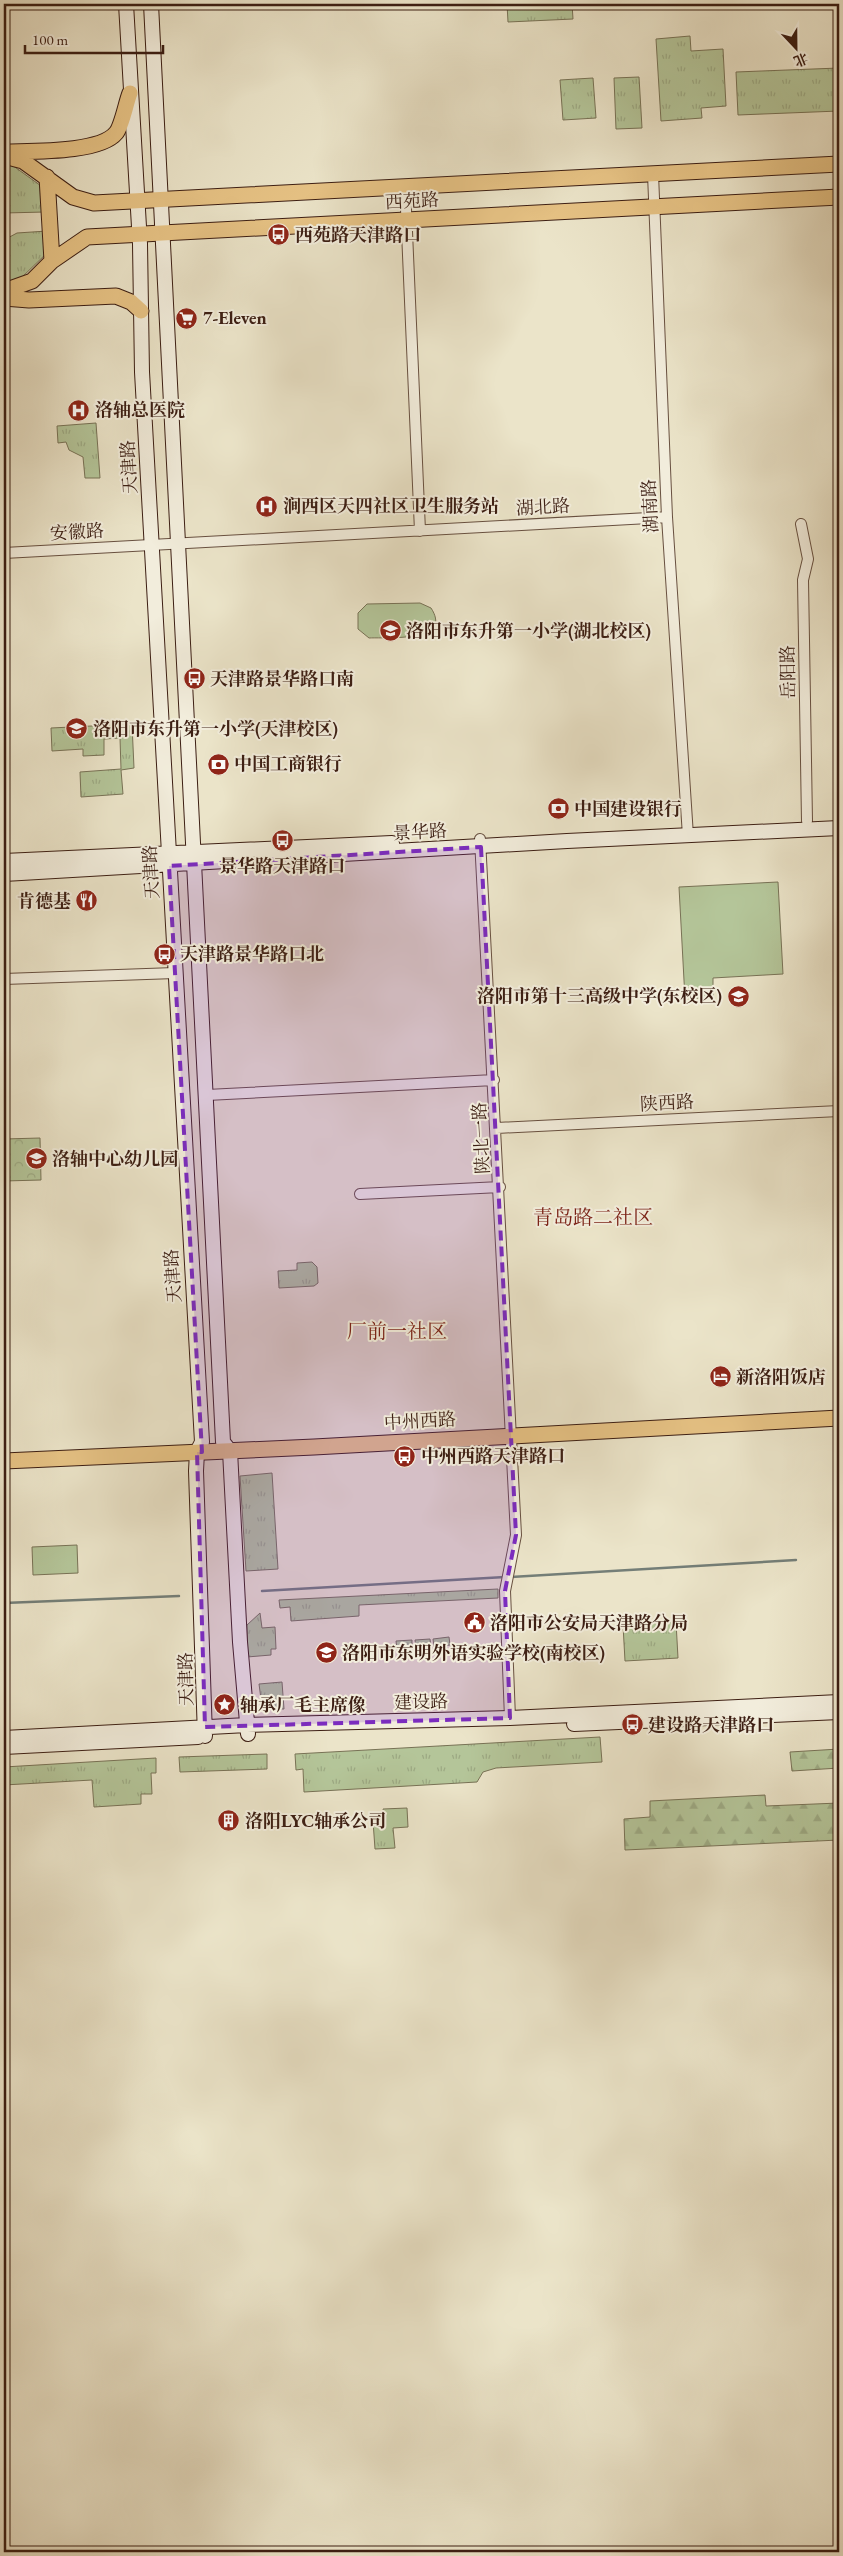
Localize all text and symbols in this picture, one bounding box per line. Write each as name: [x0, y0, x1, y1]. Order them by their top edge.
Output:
scale bar: [25, 22, 162, 54]
north arrow: [770, 22, 820, 72]
text: 100 m: [32, 30, 69, 49]
text: 北: [791, 49, 811, 71]
street label: 西苑路: [384, 188, 440, 213]
bus stop icon: 西苑路天津路口: [267, 223, 291, 247]
place label: 西苑路天津路口: [295, 223, 421, 246]
supermarket icon: 7-Eleven: [175, 306, 199, 330]
place label: 7-Eleven: [203, 306, 267, 329]
hospital icon: 洛轴总医院: [67, 398, 91, 422]
place label: 洛轴总医院: [95, 398, 185, 421]
street label: 天津路: [116, 439, 141, 495]
street label: 湖南路: [637, 478, 662, 534]
hospital icon: 涧西区天四社区卫生服务站: [255, 494, 279, 518]
place label: 涧西区天四社区卫生服务站: [283, 494, 499, 517]
street label: 湖北路: [515, 494, 571, 519]
street label: 安徽路: [49, 519, 105, 544]
school or university icon: 洛阳市东升第一小学(湖北校区): [378, 619, 402, 643]
place label: 洛阳市东升第一小学(湖北校区): [406, 619, 651, 642]
street label: 岳阳路: [776, 645, 799, 699]
bus stop icon: 天津路景华路口南: [182, 667, 206, 691]
place label: 天津路景华路口南: [210, 667, 354, 690]
school or university icon: 洛阳市东升第一小学(天津校区): [65, 717, 89, 741]
place label: 洛阳市东升第一小学(天津校区): [93, 717, 338, 740]
bank icon: 中国工商银行: [206, 752, 230, 776]
place label: 中国工商银行: [234, 752, 342, 775]
bank icon: 中国建设银行: [546, 797, 570, 821]
place label: 中国建设银行: [574, 797, 682, 820]
street label: 景华路: [392, 819, 448, 844]
bus stop icon: 景华路天津路口: [270, 829, 294, 853]
street label: 天津路: [138, 844, 163, 900]
place label: 景华路天津路口: [219, 854, 345, 877]
place label: 肯德基: [17, 889, 71, 912]
restaurant icon: 肯德基: [75, 889, 99, 913]
bus stop icon: 天津路景华路口北: [152, 942, 176, 966]
place label: 天津路景华路口北: [180, 942, 324, 965]
place label: 洛阳市第十三高级中学(东校区): [477, 984, 722, 1007]
school or university icon: 洛阳市第十三高级中学(东校区): [726, 984, 750, 1008]
street label: 陕西路: [639, 1090, 695, 1115]
street label: 陕北一路: [467, 1101, 494, 1175]
school or university icon: 洛轴中心幼儿园: [24, 1147, 48, 1171]
place label: 洛轴中心幼儿园: [52, 1147, 178, 1170]
district label: 青岛路二社区: [533, 1204, 653, 1230]
street label: 天津路: [159, 1248, 186, 1304]
district label: 厂前一社区: [347, 1318, 447, 1344]
hotel icon: 新洛阳饭店: [708, 1365, 732, 1389]
place label: 新洛阳饭店: [736, 1365, 826, 1388]
street label: 中州西路: [383, 1407, 457, 1434]
bus stop icon: 中州西路天津路口: [393, 1444, 417, 1468]
place label: 中州西路天津路口: [421, 1444, 565, 1467]
public building icon: 洛阳市公安局天津路分局: [462, 1611, 486, 1635]
place label: 洛阳市公安局天津路分局: [490, 1611, 688, 1634]
school or university icon: 洛阳市东明外语实验学校(南校区): [314, 1641, 338, 1665]
place label: 洛阳市东明外语实验学校(南校区): [342, 1641, 605, 1664]
street label: 天津路: [174, 1652, 197, 1706]
street label: 建设路: [394, 1689, 448, 1714]
place icon: 轴承厂毛主席像: [212, 1693, 236, 1717]
place label: 轴承厂毛主席像: [240, 1693, 366, 1716]
bus stop icon: 建设路天津路口: [620, 1713, 644, 1737]
place label: 建设路天津路口: [648, 1713, 774, 1736]
building icon: 洛阳LYC轴承公司: [217, 1809, 241, 1833]
place label: 洛阳LYC轴承公司: [245, 1809, 386, 1832]

